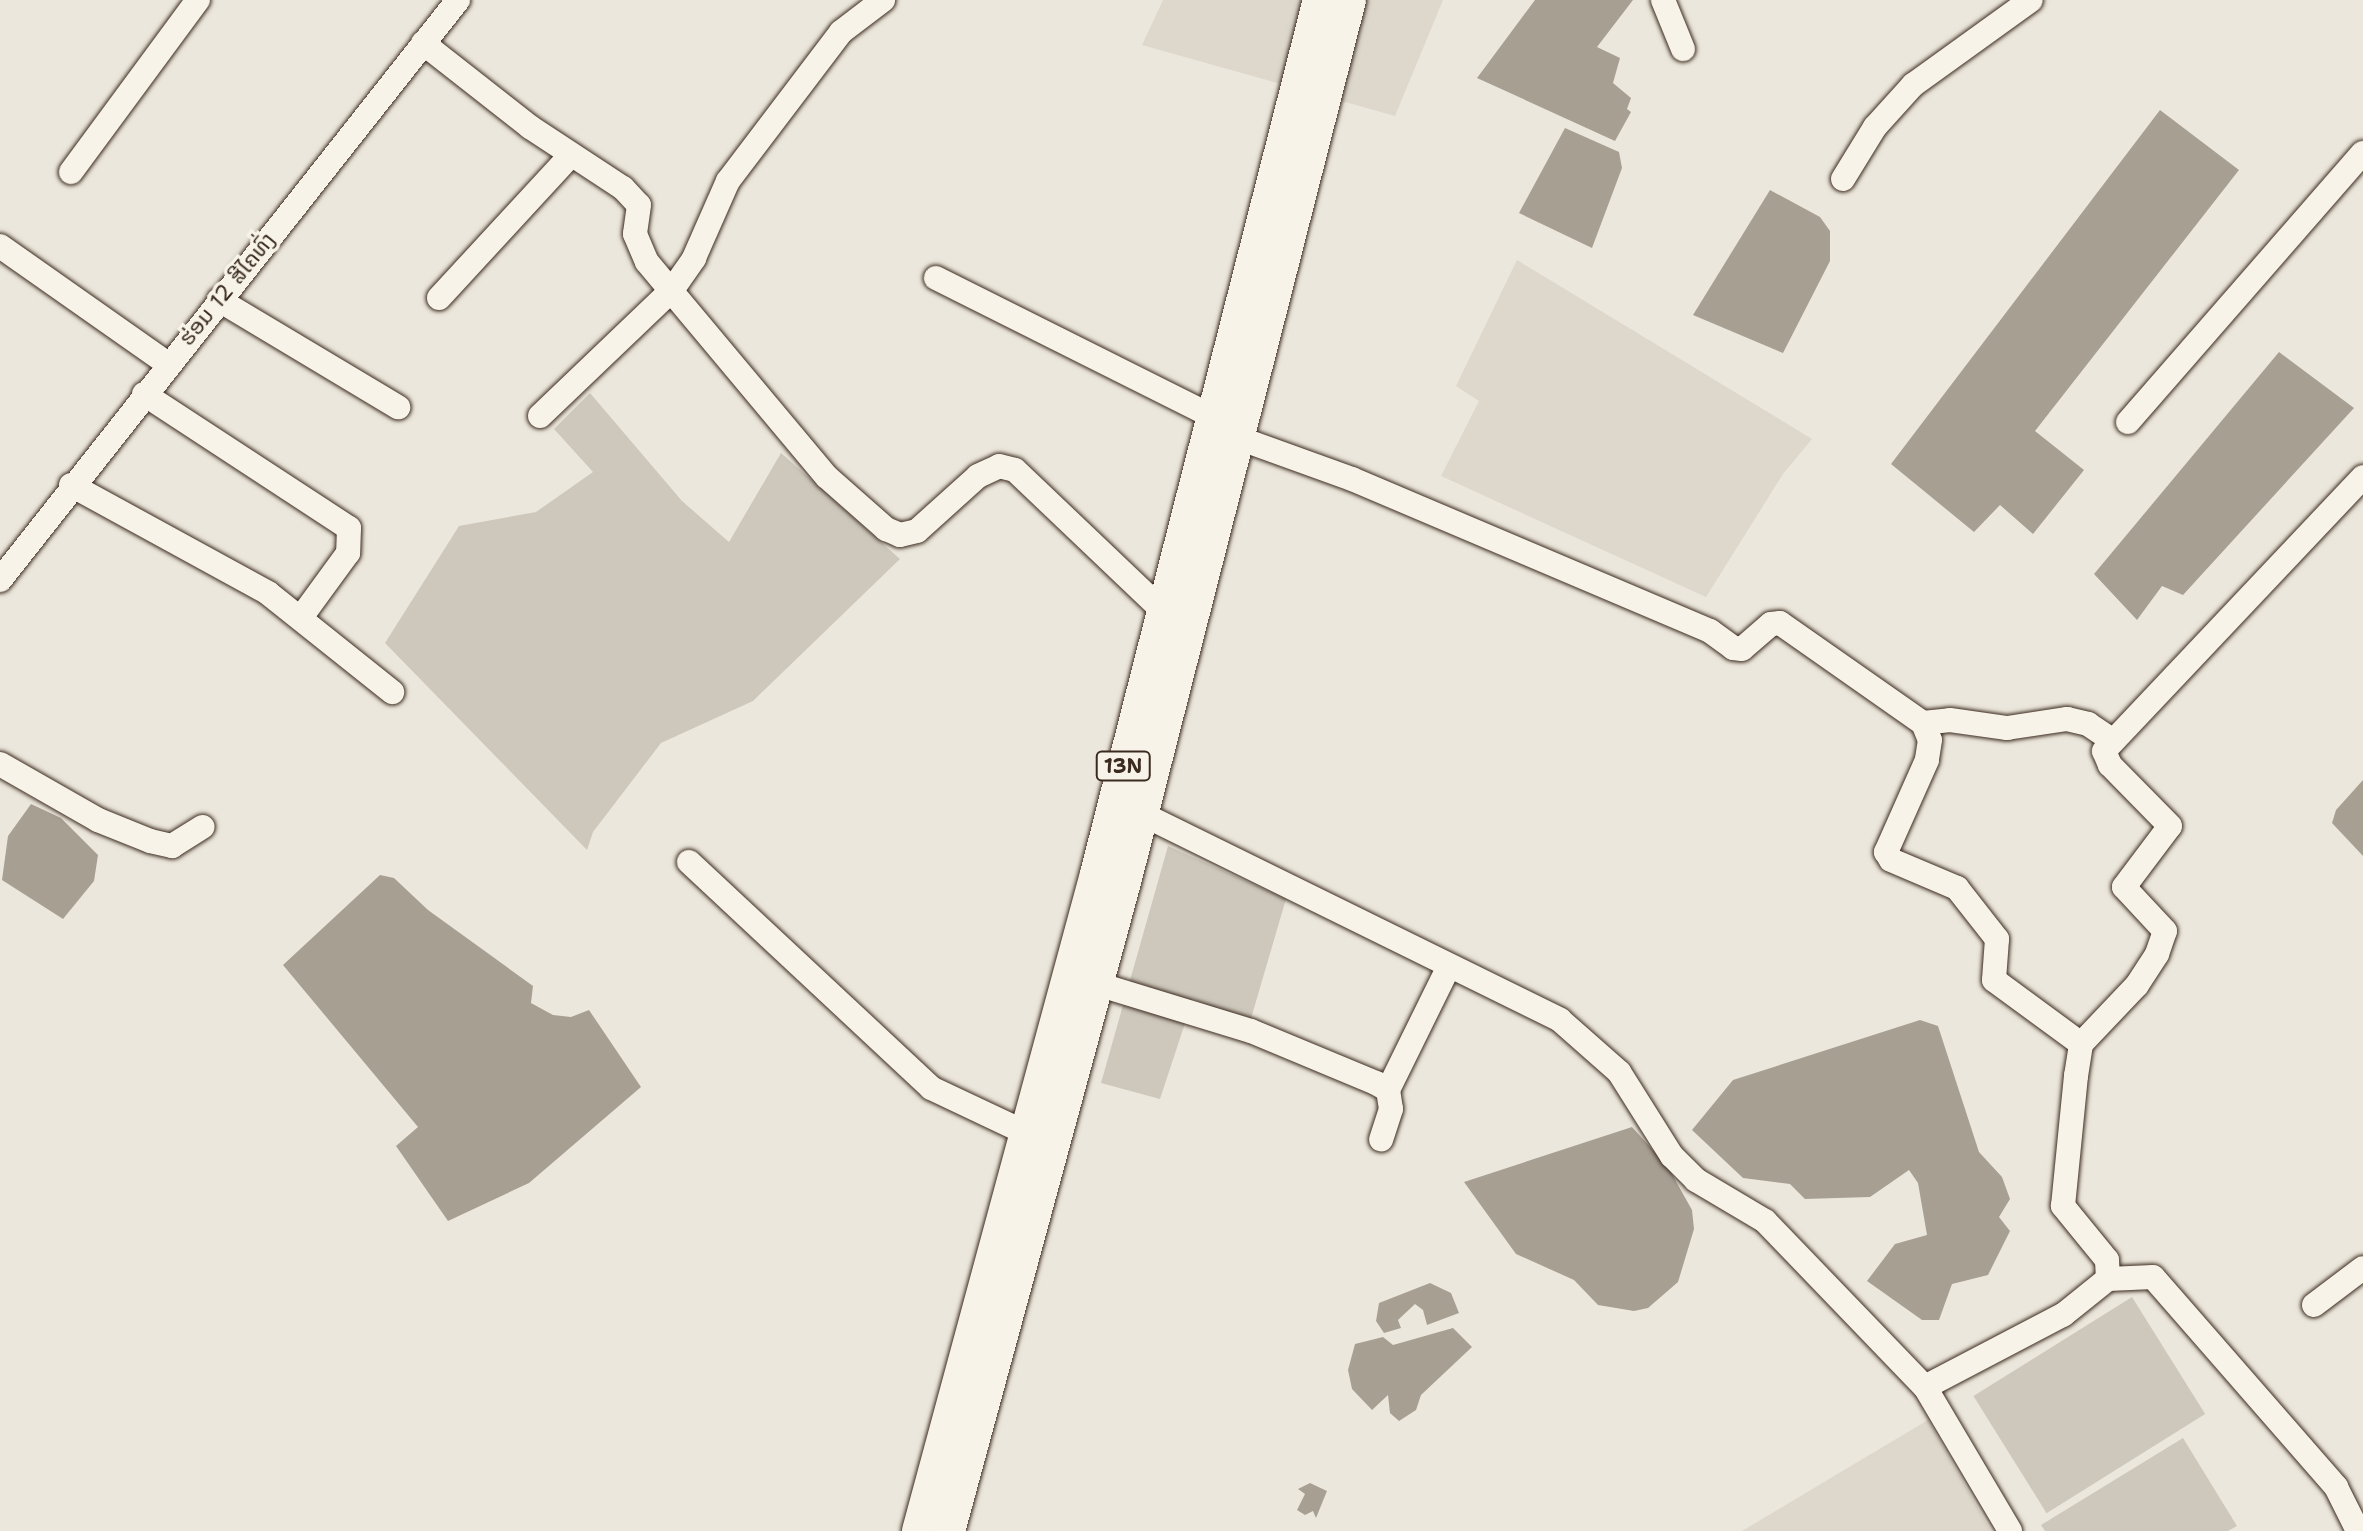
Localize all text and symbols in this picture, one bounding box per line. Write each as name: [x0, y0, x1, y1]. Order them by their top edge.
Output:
street label: ຮ່ອມ 12 ສີໄຄທົ່ງ: [173, 227, 281, 351]
road number: 13N: [1095, 750, 1151, 782]

